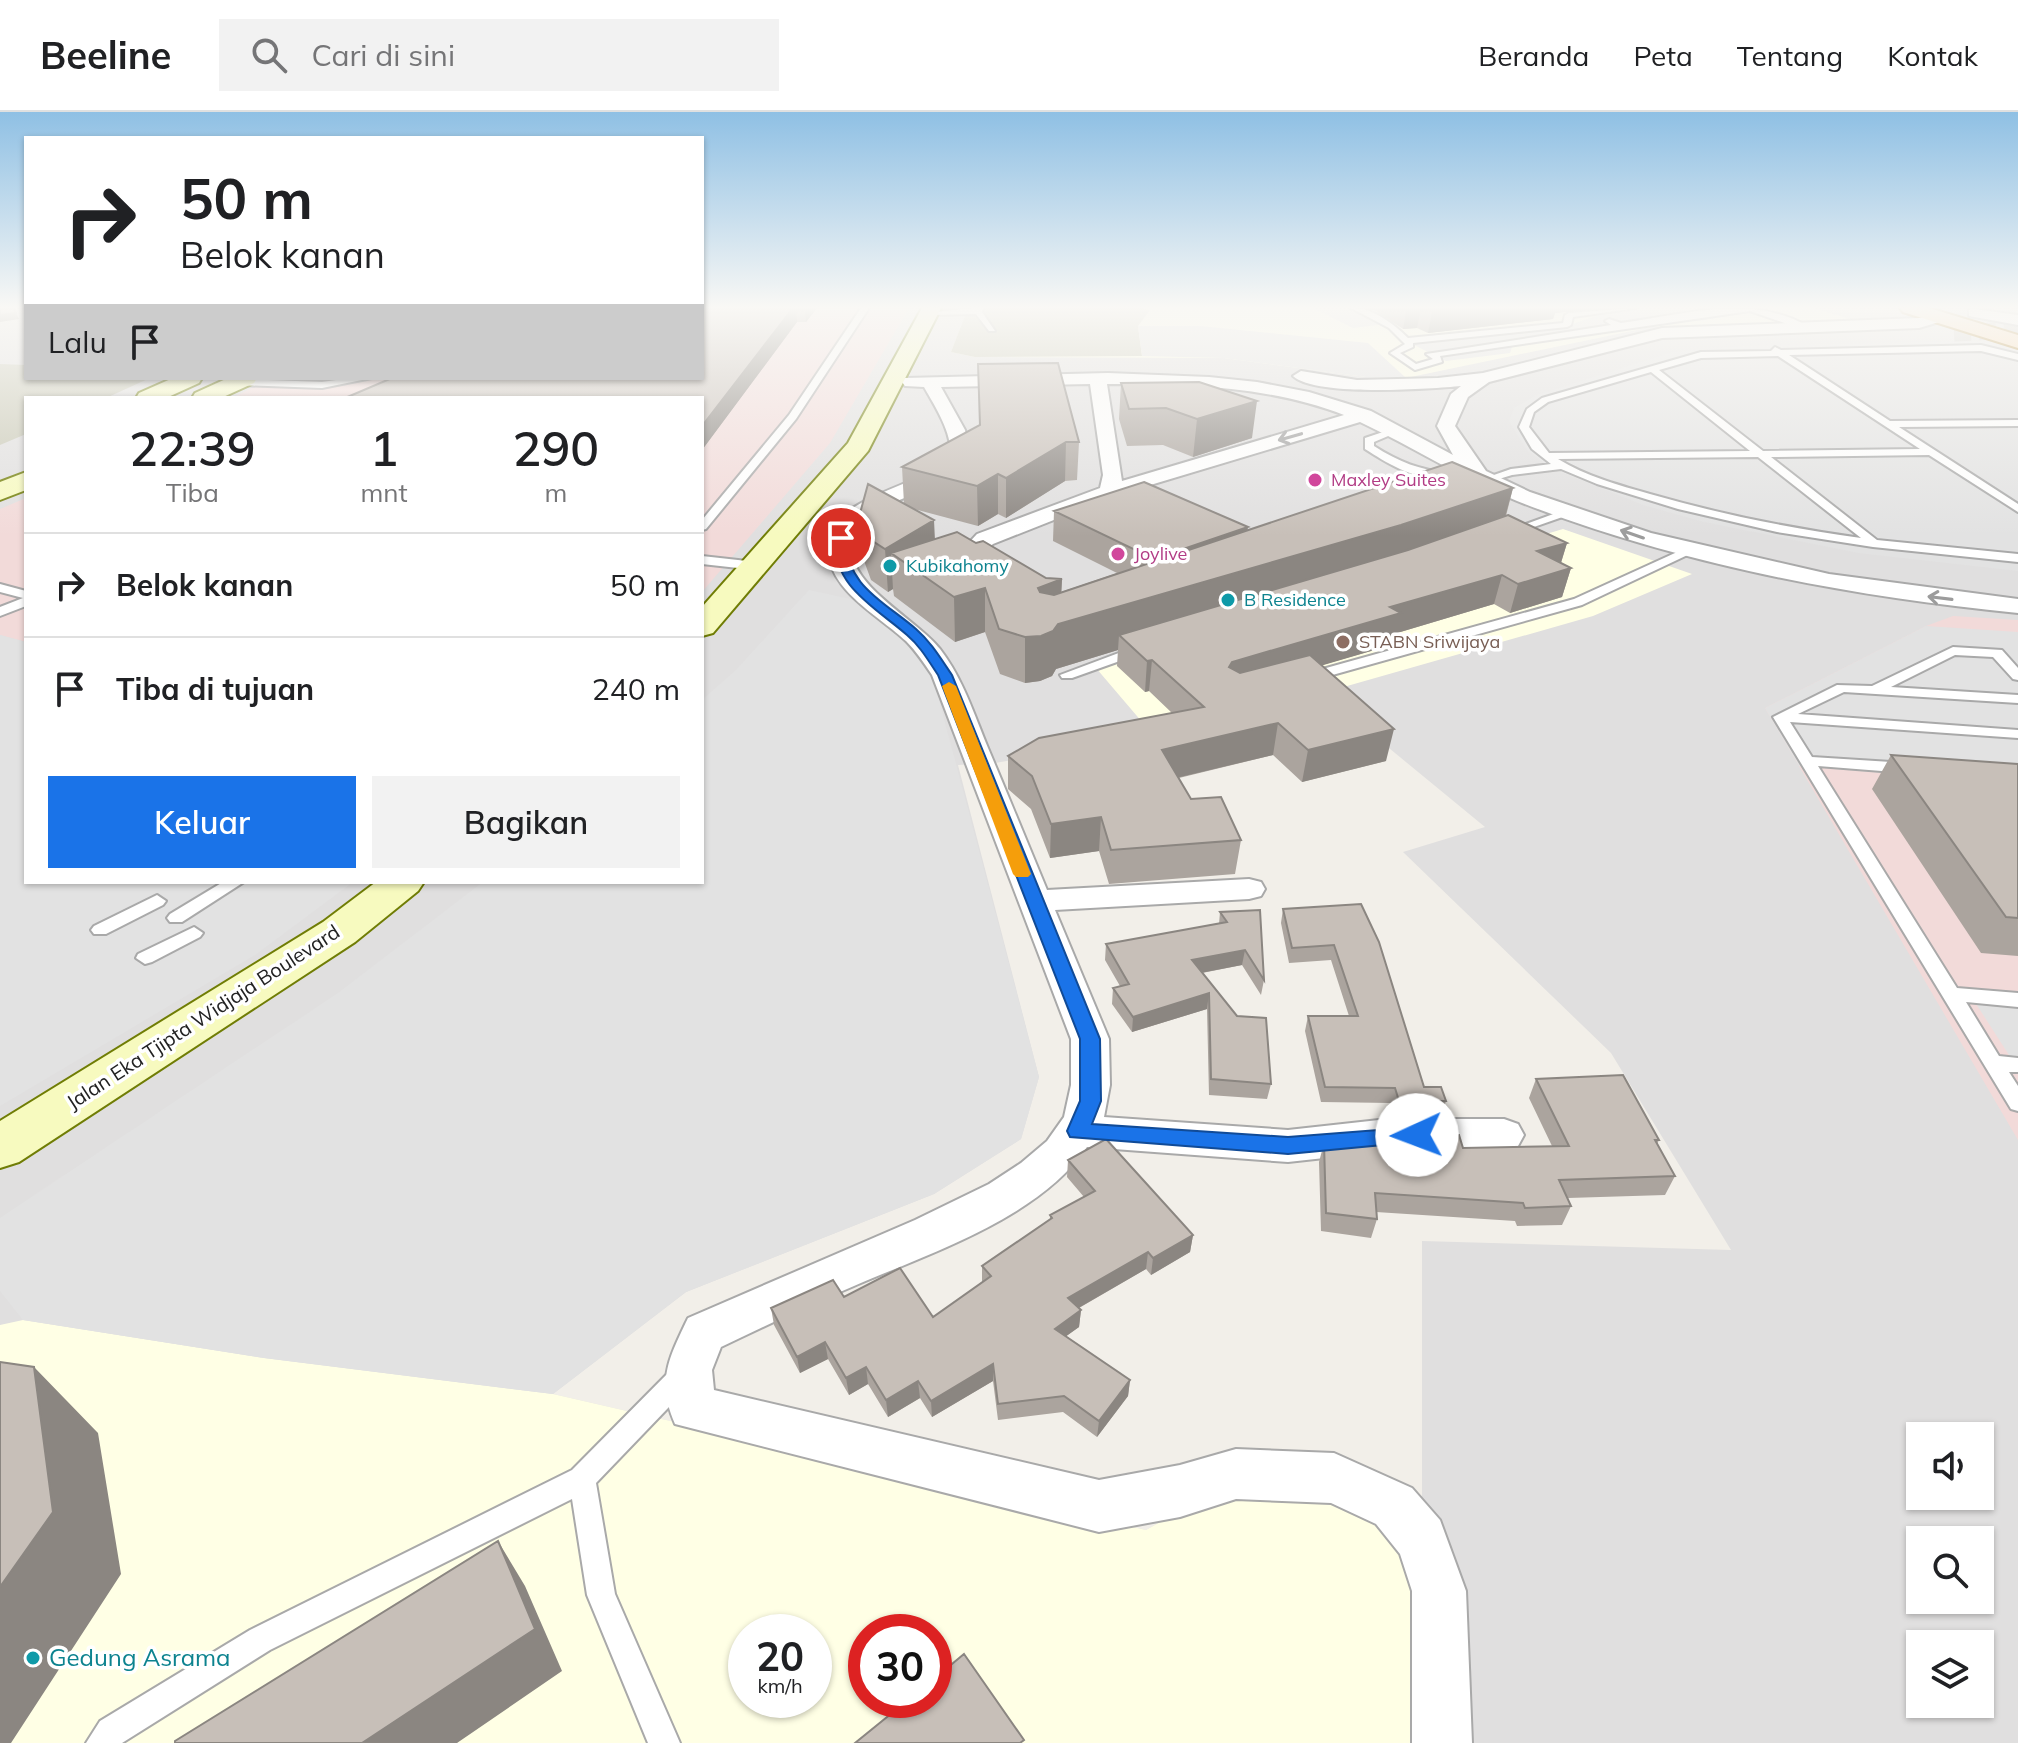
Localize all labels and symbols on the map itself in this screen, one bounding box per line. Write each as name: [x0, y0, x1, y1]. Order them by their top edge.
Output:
one-way arrow: [1278, 430, 1304, 445]
place label: Maxley Suites: [1331, 468, 1446, 491]
marker: Maxley Suites: [1306, 471, 1324, 489]
pin: [807, 504, 875, 572]
one-way arrow: [1619, 526, 1644, 541]
place label: Joylive: [1134, 542, 1187, 565]
marker: Joylive: [1109, 545, 1127, 563]
place label: Kubikahomy: [906, 554, 1009, 577]
marker: Kubikahomy: [881, 557, 899, 575]
place label: B Residence: [1244, 588, 1346, 611]
one-way arrow: [1928, 590, 1954, 605]
marker: B Residence: [1219, 591, 1237, 609]
place label: STABN Sriwijaya: [1359, 630, 1500, 653]
marker: STABN Sriwijaya: [1334, 633, 1352, 651]
street label: Jalan Eka Tjipta Widjaja Boulevard: [62, 919, 344, 1114]
position arrow: [1375, 1093, 1459, 1177]
speed limit sign: 30: [848, 1614, 952, 1718]
place label: Gedung Asrama: [49, 1642, 231, 1672]
marker: Gedung Asrama: [24, 1649, 42, 1667]

